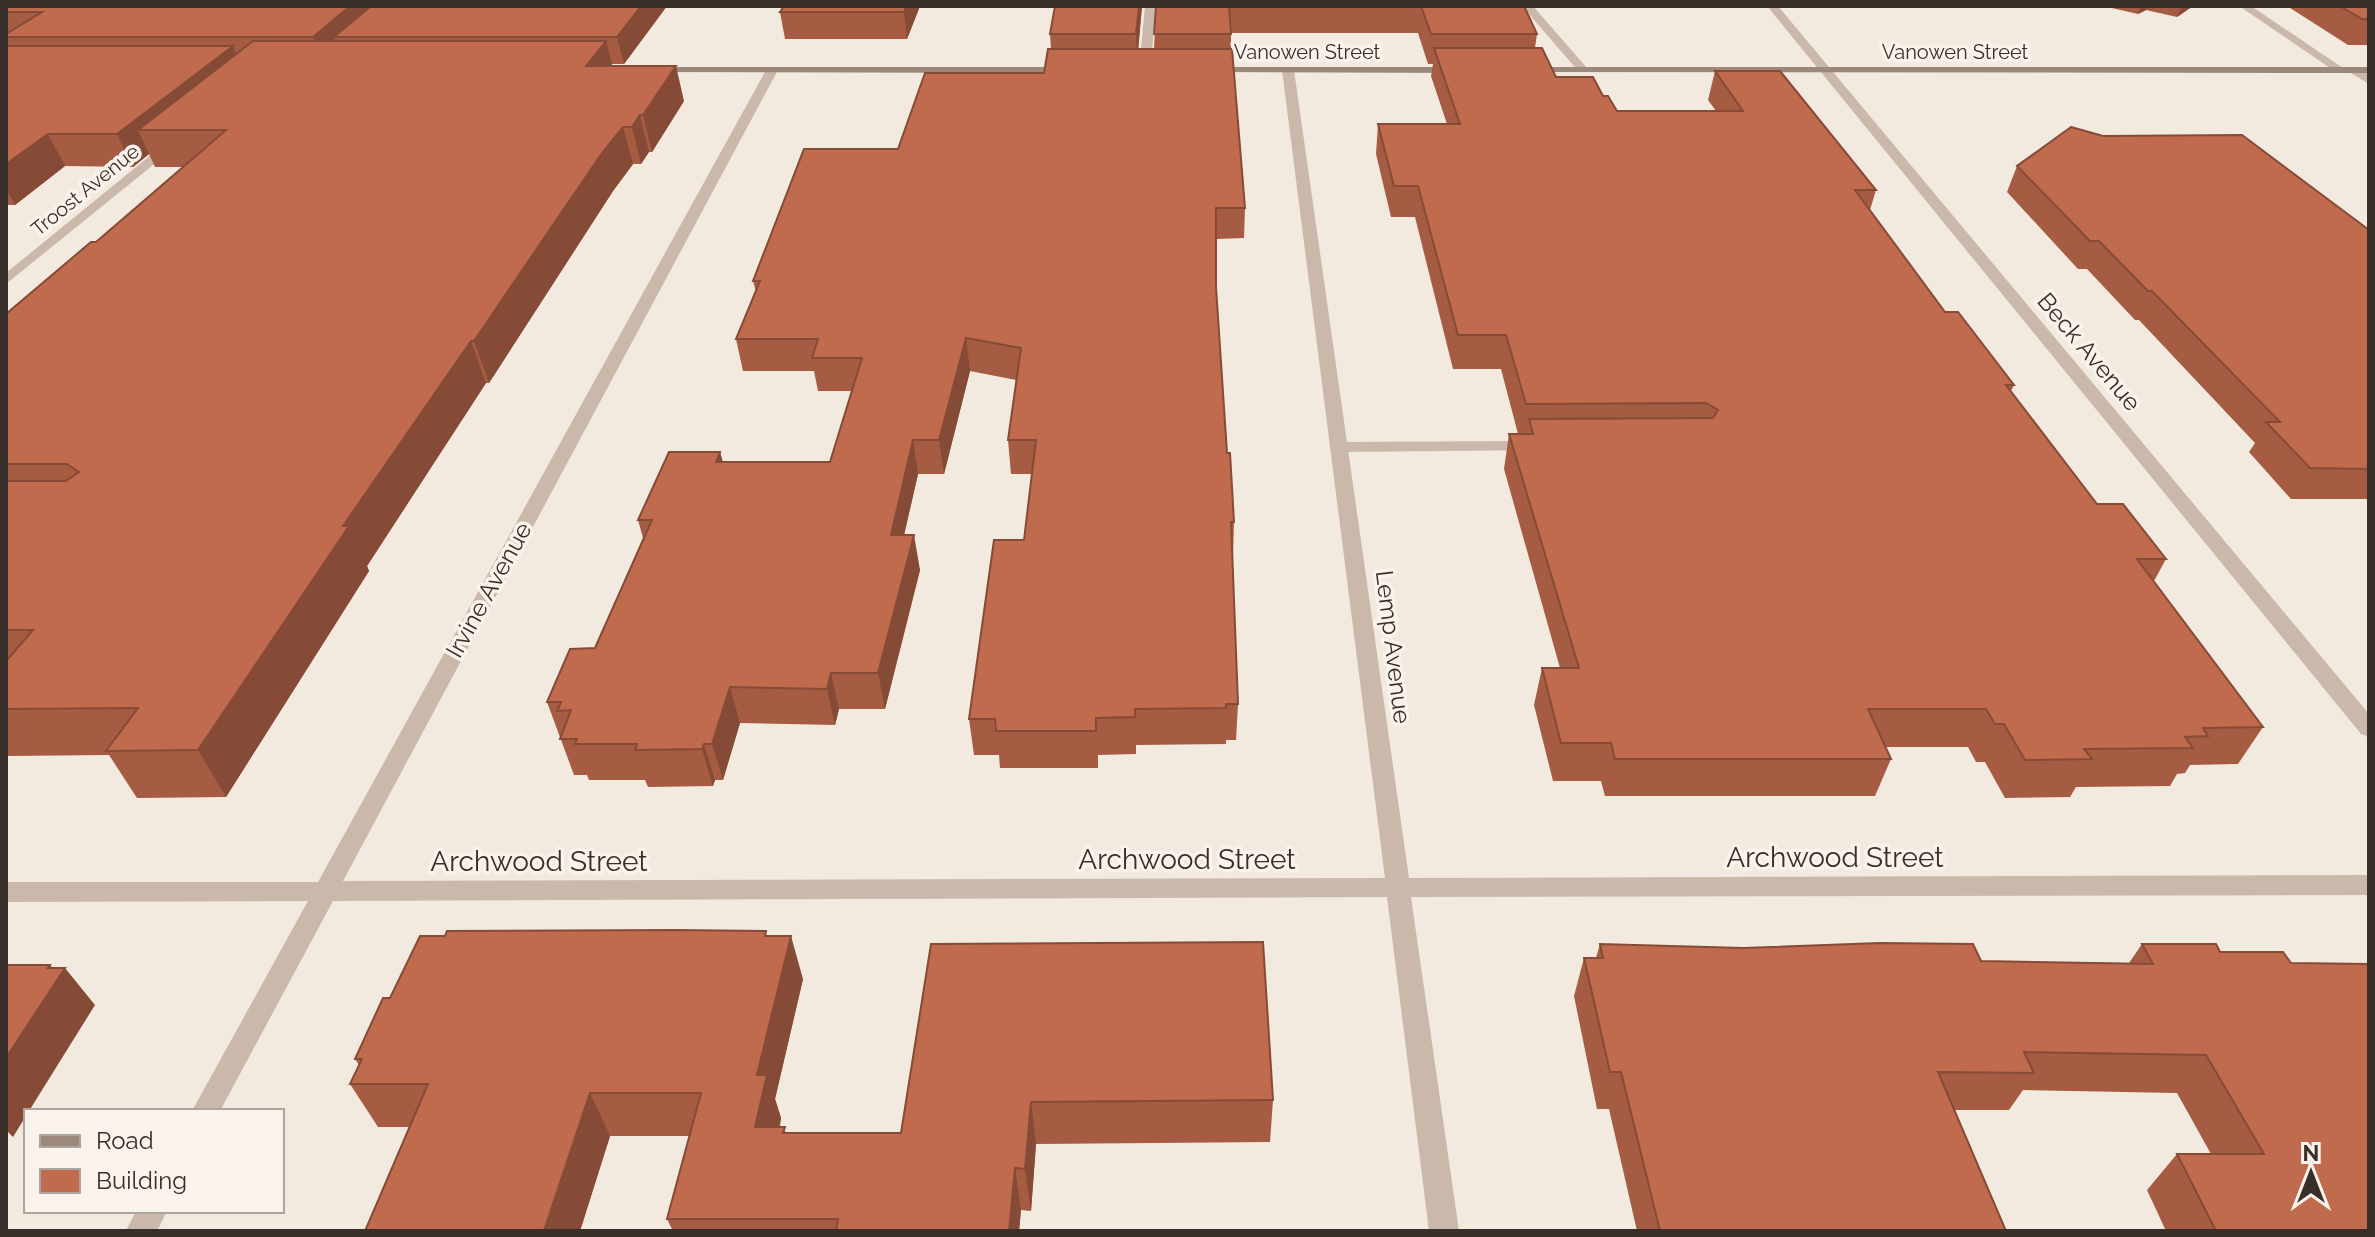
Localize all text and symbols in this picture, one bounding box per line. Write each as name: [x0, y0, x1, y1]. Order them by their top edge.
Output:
street label: Vanowen Street: [1234, 40, 1381, 64]
street label: Vanowen Street: [1882, 40, 2029, 64]
street label: Troost Avenue: [26, 139, 144, 241]
street label: Beck Avenue: [2031, 287, 2147, 417]
street label: Irvine Avenue: [440, 517, 538, 662]
street label: Lemp Avenue: [1370, 569, 1417, 725]
street label: Archwood Street: [1726, 841, 1944, 874]
street label: Archwood Street: [1078, 843, 1296, 876]
street label: Archwood Street: [430, 845, 648, 878]
legend: [24, 1109, 284, 1213]
text: Road: [96, 1126, 154, 1155]
north arrow: [2271, 1133, 2351, 1213]
text: N: [2303, 1140, 2319, 1166]
text: Building: [96, 1166, 187, 1195]

